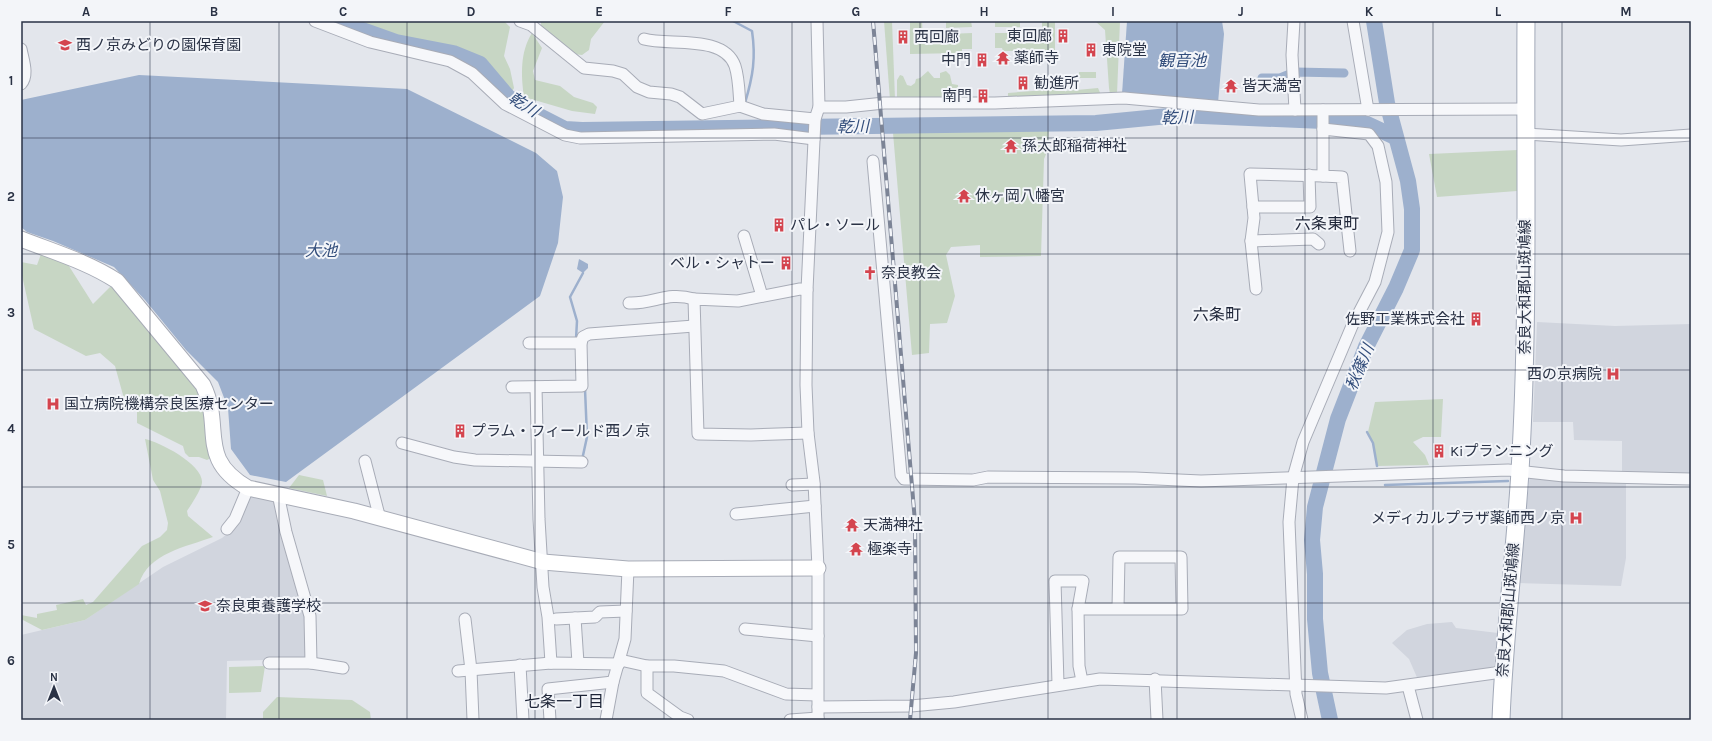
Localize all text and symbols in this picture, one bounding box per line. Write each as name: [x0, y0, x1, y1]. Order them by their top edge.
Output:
text: A: [82, 4, 90, 19]
text: B: [210, 4, 218, 19]
text: C: [339, 4, 347, 19]
text: D: [467, 4, 476, 19]
text: E: [595, 4, 603, 19]
text: F: [724, 4, 732, 19]
text: G: [852, 4, 860, 19]
text: H: [979, 4, 989, 19]
text: I: [1111, 4, 1115, 19]
text: J: [1238, 4, 1244, 19]
text: K: [1365, 4, 1374, 19]
text: L: [1495, 4, 1502, 19]
text: M: [1620, 4, 1632, 19]
place label: 東回廊: [1007, 27, 1052, 45]
place label: 西回廊: [914, 28, 959, 46]
building icon: 東回廊: [1055, 28, 1071, 44]
building icon: 西回廊: [895, 29, 911, 45]
place label: 西ノ京みどりの園保育園: [76, 36, 241, 54]
school or university icon: 西ノ京みどりの園保育園: [57, 37, 73, 53]
place label: 東院堂: [1102, 41, 1147, 59]
building icon: 東院堂: [1083, 42, 1099, 58]
place label: 薬師寺: [1014, 49, 1059, 67]
temple icon: 薬師寺: [995, 50, 1011, 66]
place label: 中門: [941, 51, 971, 69]
water label: 観音池: [1158, 51, 1208, 70]
building icon: 中門: [974, 52, 990, 68]
text: 1: [9, 73, 13, 88]
place label: 勧進所: [1034, 74, 1079, 92]
building icon: 勧進所: [1015, 75, 1031, 91]
place label: 皆天満宮: [1242, 77, 1302, 95]
temple icon: 皆天満宮: [1223, 78, 1239, 94]
place label: 南門: [942, 87, 972, 105]
water label: 乾川: [505, 88, 544, 122]
building icon: 南門: [975, 88, 991, 104]
water label: 乾川: [1161, 107, 1195, 128]
water label: 乾川: [837, 117, 871, 136]
place label: 孫太郎稲荷神社: [1022, 137, 1127, 155]
temple icon: 孫太郎稲荷神社: [1003, 138, 1019, 154]
place label: 休ヶ岡八幡宮: [975, 187, 1065, 205]
temple icon: 休ヶ岡八幡宮: [956, 188, 972, 204]
text: 2: [7, 189, 15, 204]
district label: 六条東町: [1295, 214, 1359, 233]
place label: パレ・ソール: [790, 216, 880, 234]
building icon: パレ・ソール: [771, 217, 787, 233]
street label: 奈良大和郡山斑鳩線: [1516, 219, 1534, 355]
water label: 大池: [305, 241, 339, 260]
place label: ベル・シャトー: [670, 254, 775, 272]
building icon: ベル・シャトー: [778, 255, 794, 271]
place label: 奈良教会: [881, 264, 941, 282]
church icon: 奈良教会: [862, 265, 878, 281]
text: 3: [7, 305, 15, 320]
district label: 六条町: [1193, 305, 1241, 324]
place label: 佐野工業株式会社: [1345, 310, 1465, 328]
building icon: 佐野工業株式会社: [1468, 311, 1484, 327]
water label: 秋篠川: [1341, 340, 1378, 393]
place label: 西の京病院: [1527, 365, 1602, 383]
hospital icon: 西の京病院: [1605, 366, 1621, 382]
place label: 国立病院機構奈良医療センター: [64, 395, 274, 413]
hospital icon: 国立病院機構奈良医療センター: [45, 396, 61, 412]
text: 4: [7, 421, 15, 436]
place label: プラム・フィールド西ノ京: [471, 422, 650, 440]
building icon: プラム・フィールド西ノ京: [452, 423, 468, 439]
place label: Kiプランニング: [1450, 442, 1554, 460]
building icon: Kiプランニング: [1431, 443, 1447, 459]
place label: メディカルプラザ薬師西ノ京: [1371, 509, 1565, 527]
hospital icon: メディカルプラザ薬師西ノ京: [1568, 510, 1584, 526]
place label: 天満神社: [863, 516, 923, 534]
temple icon: 天満神社: [844, 517, 860, 533]
text: 5: [7, 537, 15, 552]
place label: 極楽寺: [867, 540, 912, 558]
temple icon: 極楽寺: [848, 541, 864, 557]
street label: 奈良大和郡山斑鳩線: [1493, 542, 1523, 678]
place label: 奈良東養護学校: [216, 597, 321, 615]
school or university icon: 奈良東養護学校: [197, 598, 213, 614]
text: 6: [7, 653, 15, 668]
north arrow: [34, 667, 74, 707]
text: N: [50, 671, 58, 684]
district label: 七条一丁目: [524, 692, 604, 711]

